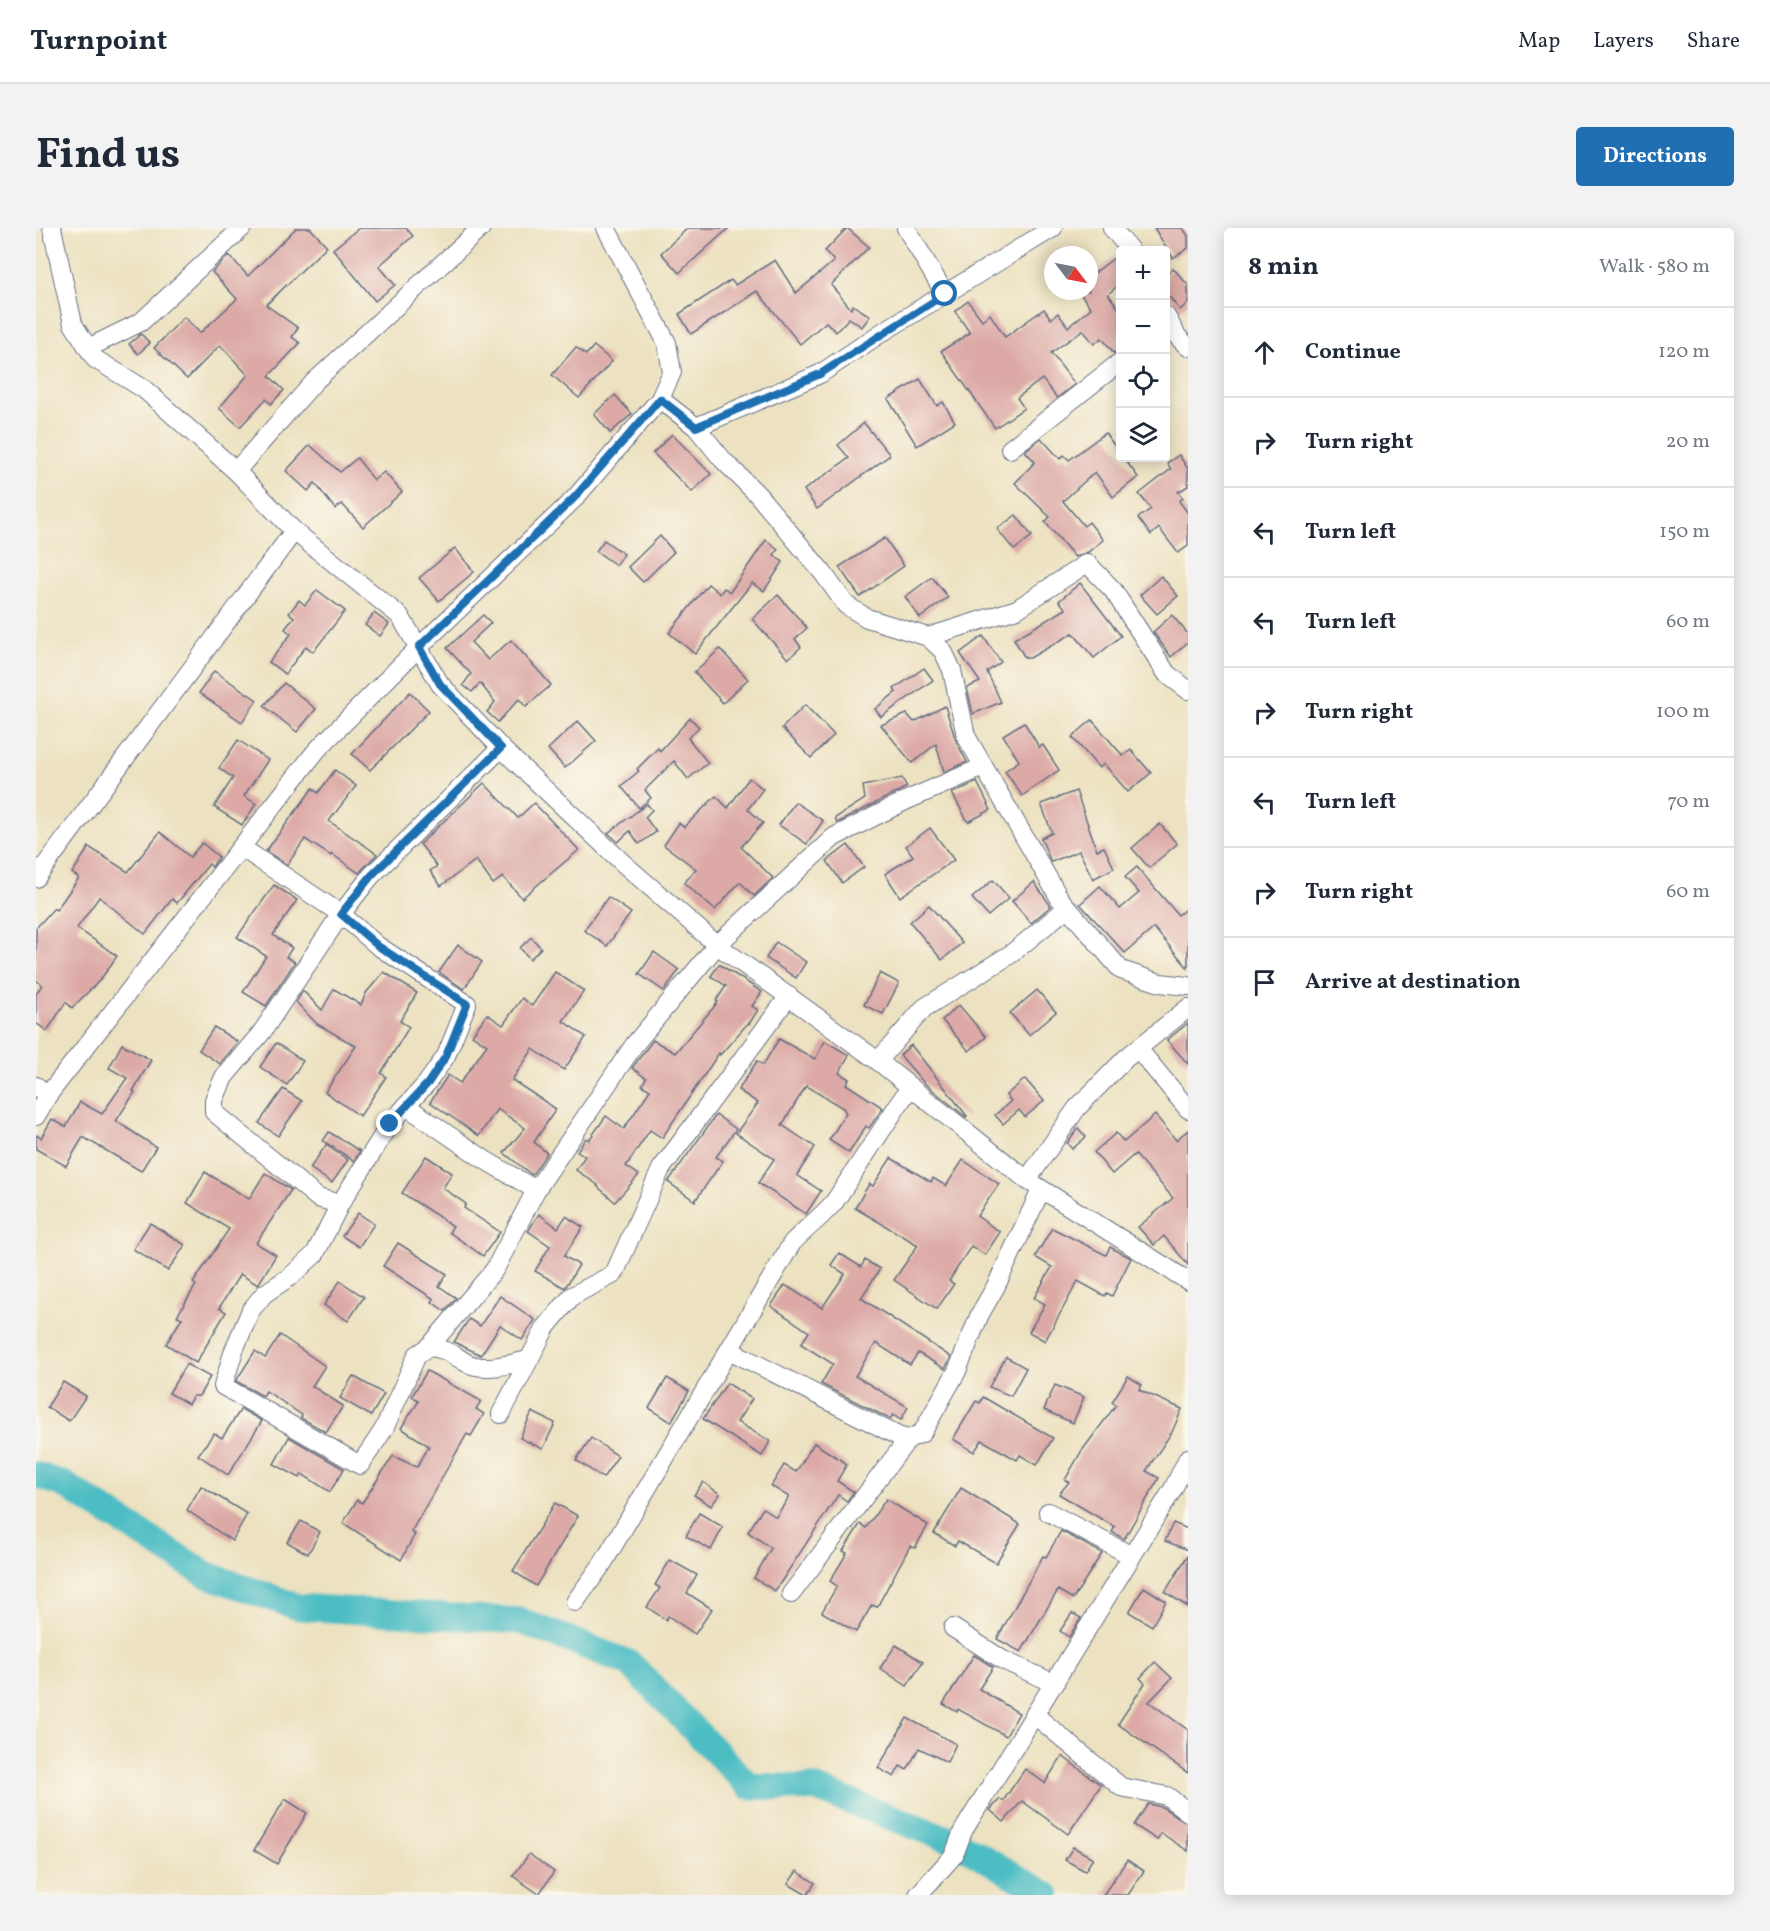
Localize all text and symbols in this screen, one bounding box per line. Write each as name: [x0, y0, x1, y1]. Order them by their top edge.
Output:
text: Turnpoint: [30, 22, 167, 61]
text: Map: [1518, 27, 1560, 56]
text: Layers: [1593, 27, 1654, 56]
text: Share: [1687, 27, 1740, 56]
text: Find us: [36, 127, 180, 186]
button: Directions: [1576, 127, 1734, 186]
north arrow: [1044, 246, 1098, 300]
map controls: [1116, 246, 1170, 462]
button: +: [1116, 246, 1170, 300]
text: 8 min: [1248, 249, 1319, 285]
text: Walk · 580 m: [1599, 253, 1710, 281]
route start: [931, 280, 957, 306]
button: −: [1116, 300, 1170, 354]
icon: ahead: [1248, 336, 1281, 369]
text: Continue: [1305, 337, 1401, 368]
text: 120 m: [1658, 338, 1710, 366]
button: locate: [1116, 354, 1170, 408]
button: layers: [1116, 408, 1170, 462]
icon: right: [1248, 426, 1281, 459]
text: Turn right: [1305, 427, 1413, 458]
text: 20 m: [1666, 428, 1710, 456]
icon: left: [1248, 516, 1281, 549]
text: Turn left: [1305, 517, 1396, 548]
text: 150 m: [1659, 518, 1710, 546]
icon: left: [1248, 606, 1281, 639]
text: Turn left: [1305, 607, 1396, 638]
text: 60 m: [1666, 608, 1710, 636]
icon: right: [1248, 696, 1281, 729]
text: Turn right: [1305, 697, 1413, 728]
text: 100 m: [1656, 698, 1710, 726]
icon: left: [1248, 786, 1281, 819]
text: Turn left: [1305, 787, 1396, 818]
text: 70 m: [1667, 788, 1710, 816]
icon: right: [1248, 876, 1281, 909]
text: Turn right: [1305, 877, 1413, 908]
text: 60 m: [1666, 878, 1710, 906]
icon: arrive: [1248, 966, 1281, 999]
text: Arrive at destination: [1305, 967, 1521, 998]
route end: [376, 1110, 402, 1136]

